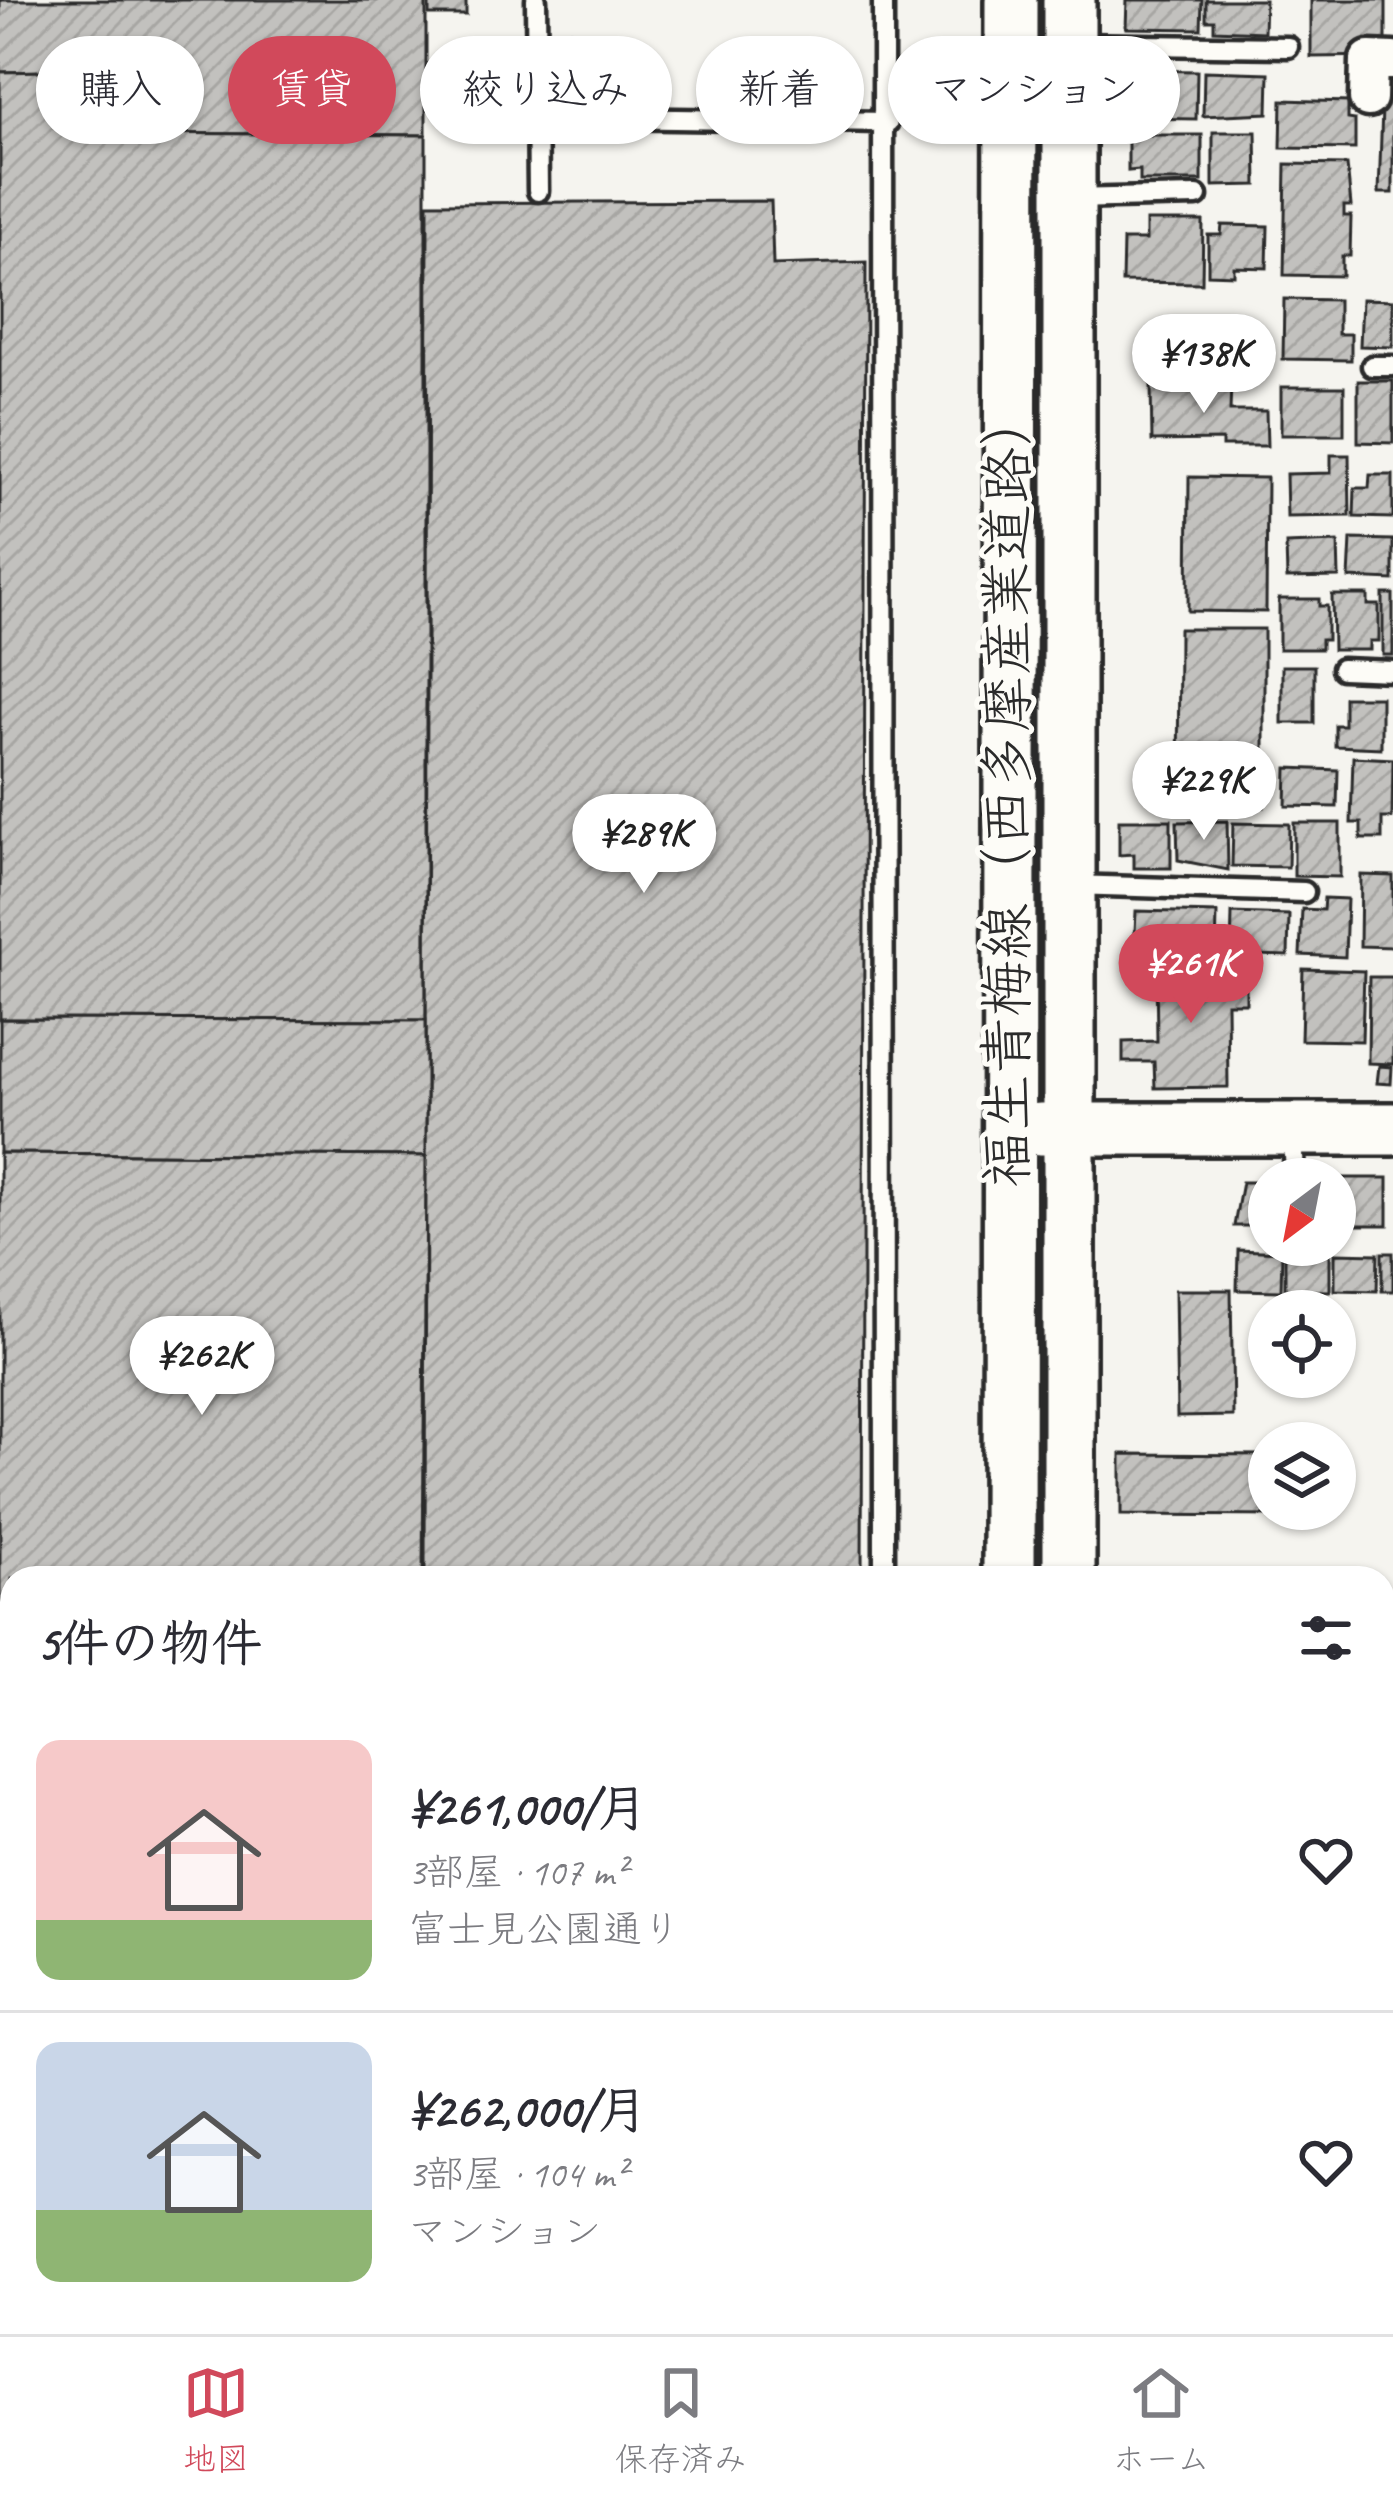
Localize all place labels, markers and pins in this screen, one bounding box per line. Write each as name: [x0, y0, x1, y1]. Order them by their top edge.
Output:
pin: ¥138K: [1120, 314, 1288, 416]
pin: ¥229K: [1120, 741, 1288, 843]
pin: ¥289K: [560, 794, 728, 896]
pin: ¥261K: [1107, 924, 1275, 1026]
pin: ¥262K: [118, 1316, 286, 1418]

